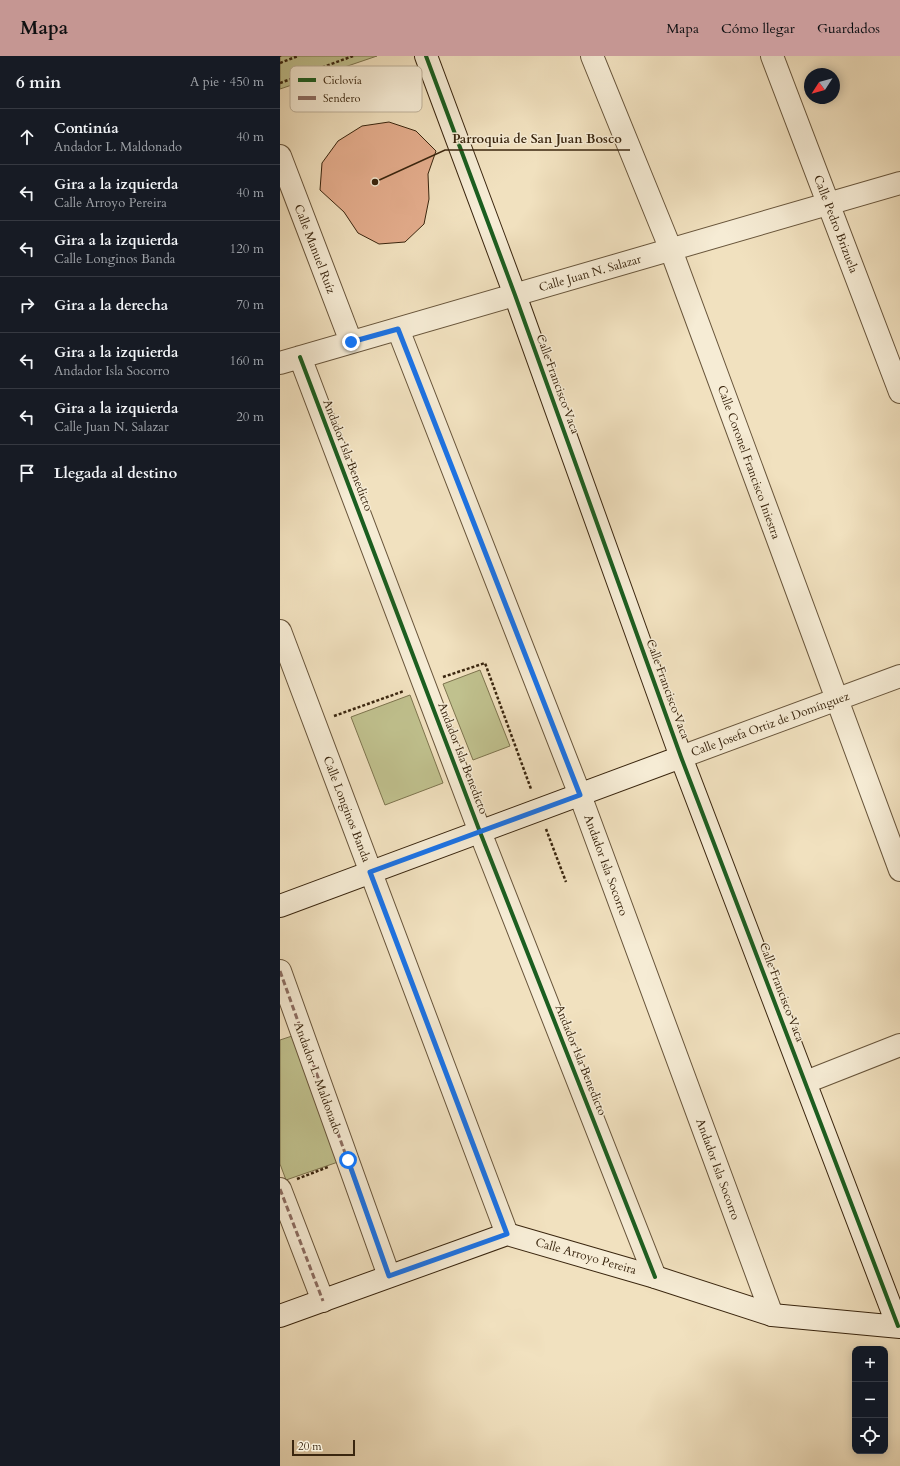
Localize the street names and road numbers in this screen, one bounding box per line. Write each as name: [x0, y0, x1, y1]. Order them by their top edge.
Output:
street label: Calle Pedro Brizuela: [810, 173, 862, 276]
street label: Calle Manuel Ruíz: [291, 202, 340, 297]
street label: Calle Juan N. Salazar: [537, 251, 644, 295]
street label: Calle Francisco Vaca: [533, 332, 584, 437]
street label: Calle Coronel Francisco Iniestra: [714, 383, 785, 542]
street label: Andador Isla Benedicto: [319, 397, 377, 514]
street label: Calle Francisco Vaca: [643, 637, 694, 742]
street label: Calle Josefa Ortiz de Domínguez: [689, 688, 852, 760]
street label: Andador Isla Benedicto: [434, 700, 492, 817]
street label: Calle Longinos Banda: [319, 754, 375, 865]
street label: Andador Isla Socorro: [580, 812, 632, 918]
street label: Calle Francisco Vaca: [756, 940, 809, 1045]
street label: Andador Isla Benedicto: [551, 1002, 611, 1118]
street label: Andador L. Maldonado: [290, 1020, 346, 1137]
street label: Andador Isla Socorro: [692, 1116, 744, 1222]
street label: Calle Arroyo Pereira: [534, 1234, 639, 1278]

